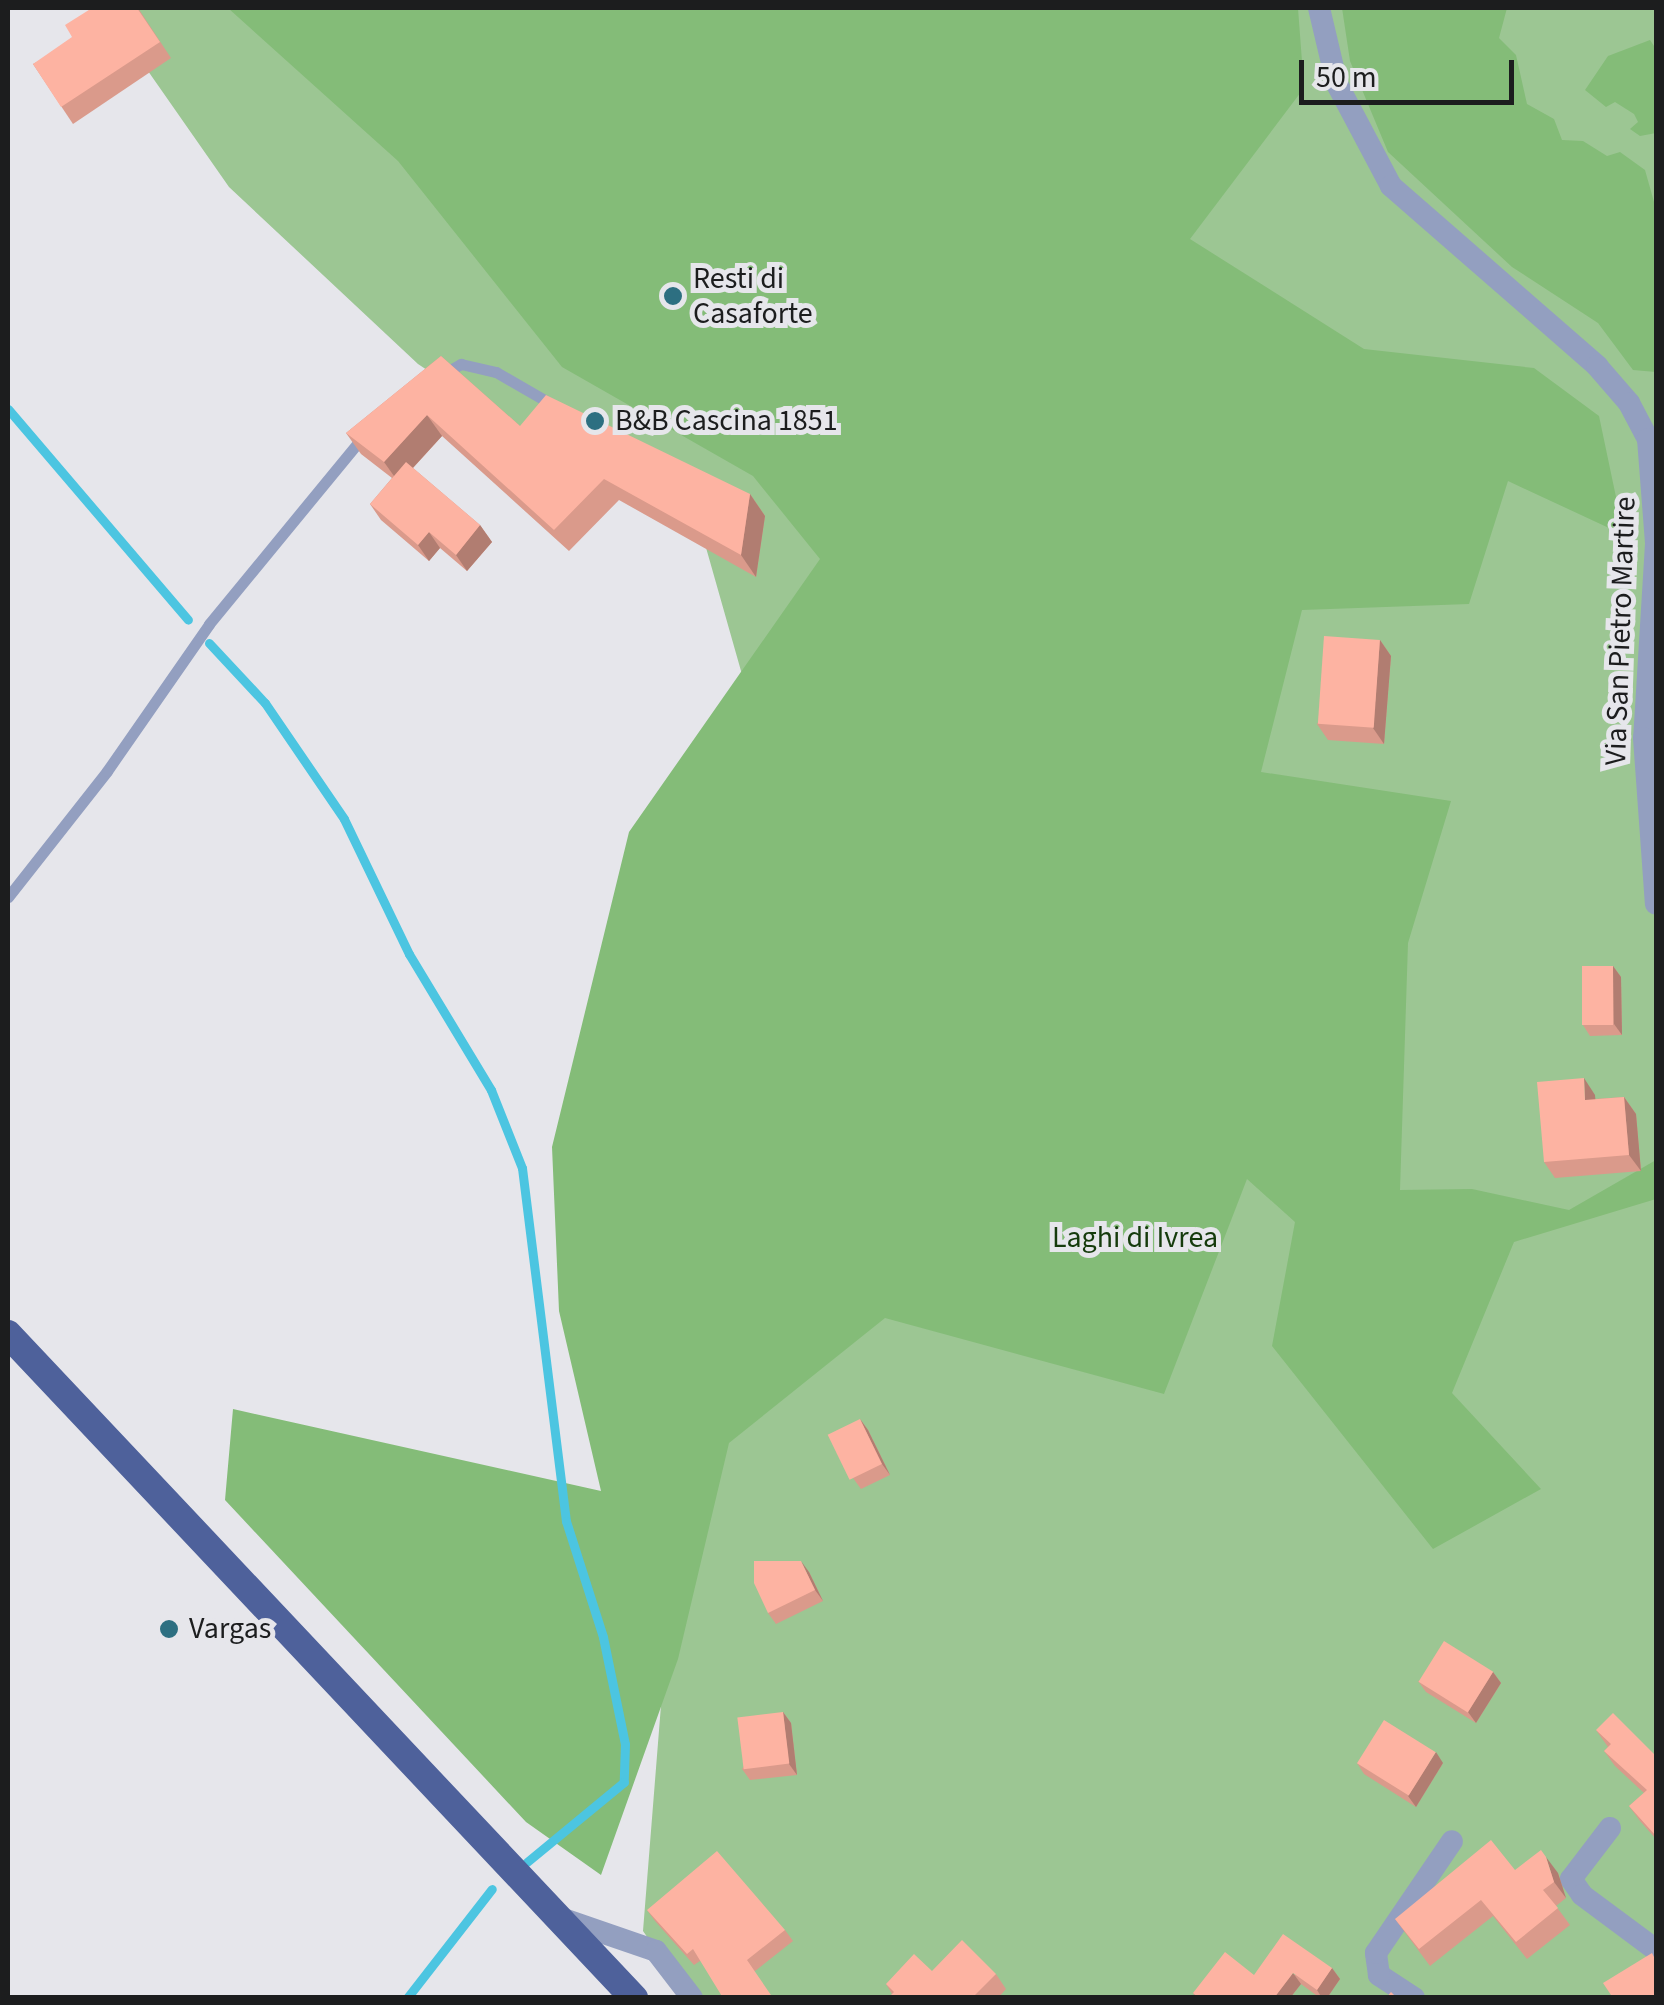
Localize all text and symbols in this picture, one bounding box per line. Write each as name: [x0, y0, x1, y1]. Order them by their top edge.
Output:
scale bar: [1304, 40, 1519, 102]
text: 50 m: [1316, 56, 1377, 99]
place label: Resti di Casaforte: [693, 261, 813, 332]
marker: Resti di Casaforte: [662, 285, 684, 307]
place label: B&B Cascina 1851: [615, 403, 838, 439]
marker: B&B Cascina 1851: [584, 410, 606, 432]
street label: Via San Pietro Martire: [1598, 496, 1644, 766]
park label: Laghi di Ivrea: [1052, 1220, 1218, 1256]
place label: Vargas: [189, 1611, 271, 1647]
marker: Vargas: [158, 1618, 180, 1640]

